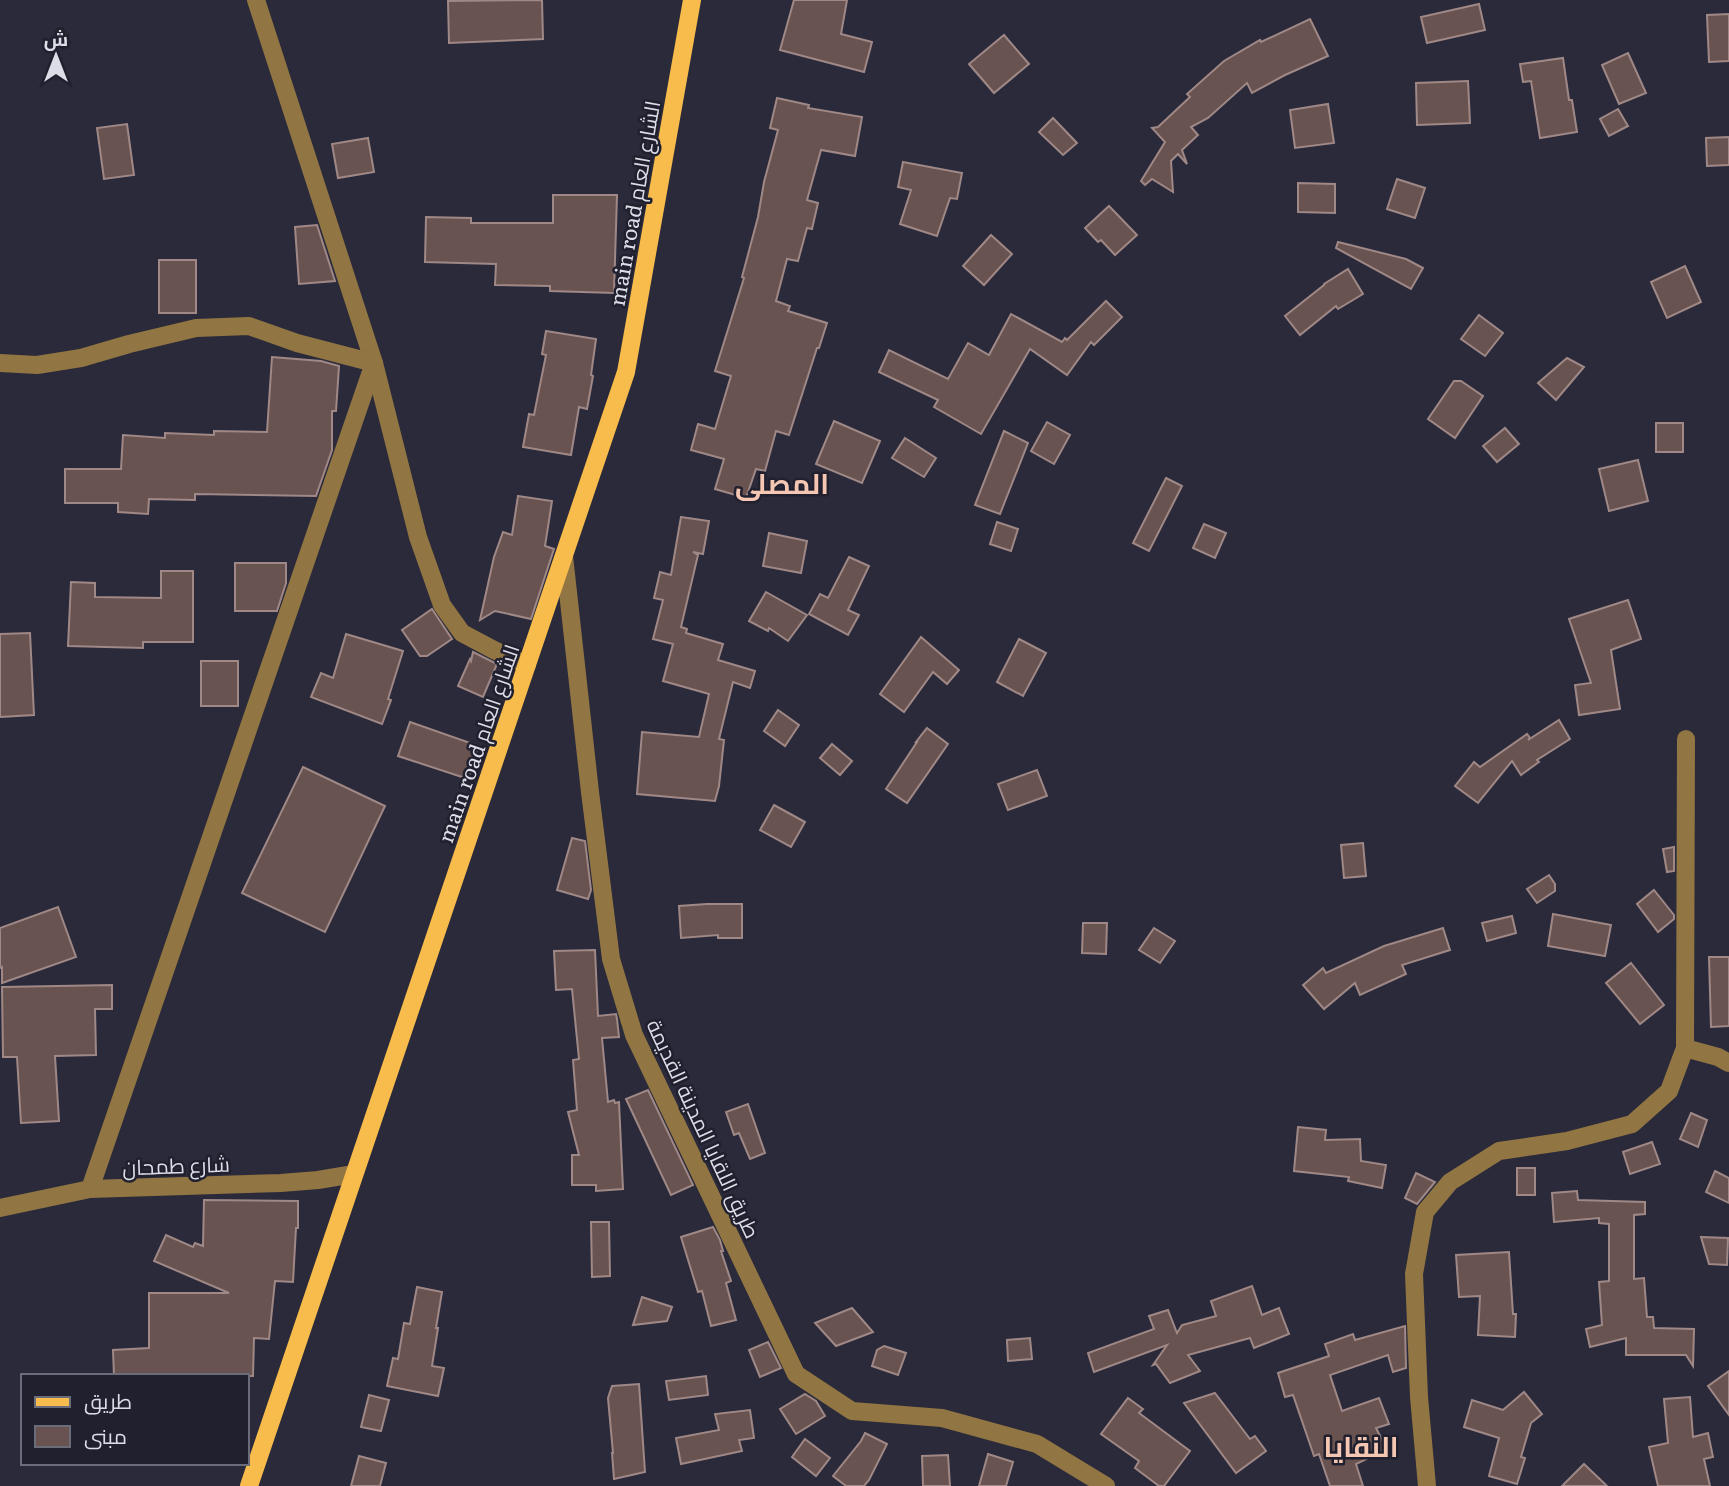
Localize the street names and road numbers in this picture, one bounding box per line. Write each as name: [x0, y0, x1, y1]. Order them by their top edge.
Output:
street label: main road الشارع العام: [600, 98, 667, 308]
street label: main road الشارع العام: [428, 640, 526, 847]
street label: طريق اللقايا المدينة القديمة: [641, 1013, 769, 1243]
street label: شارع طمحان: [122, 1147, 230, 1182]

